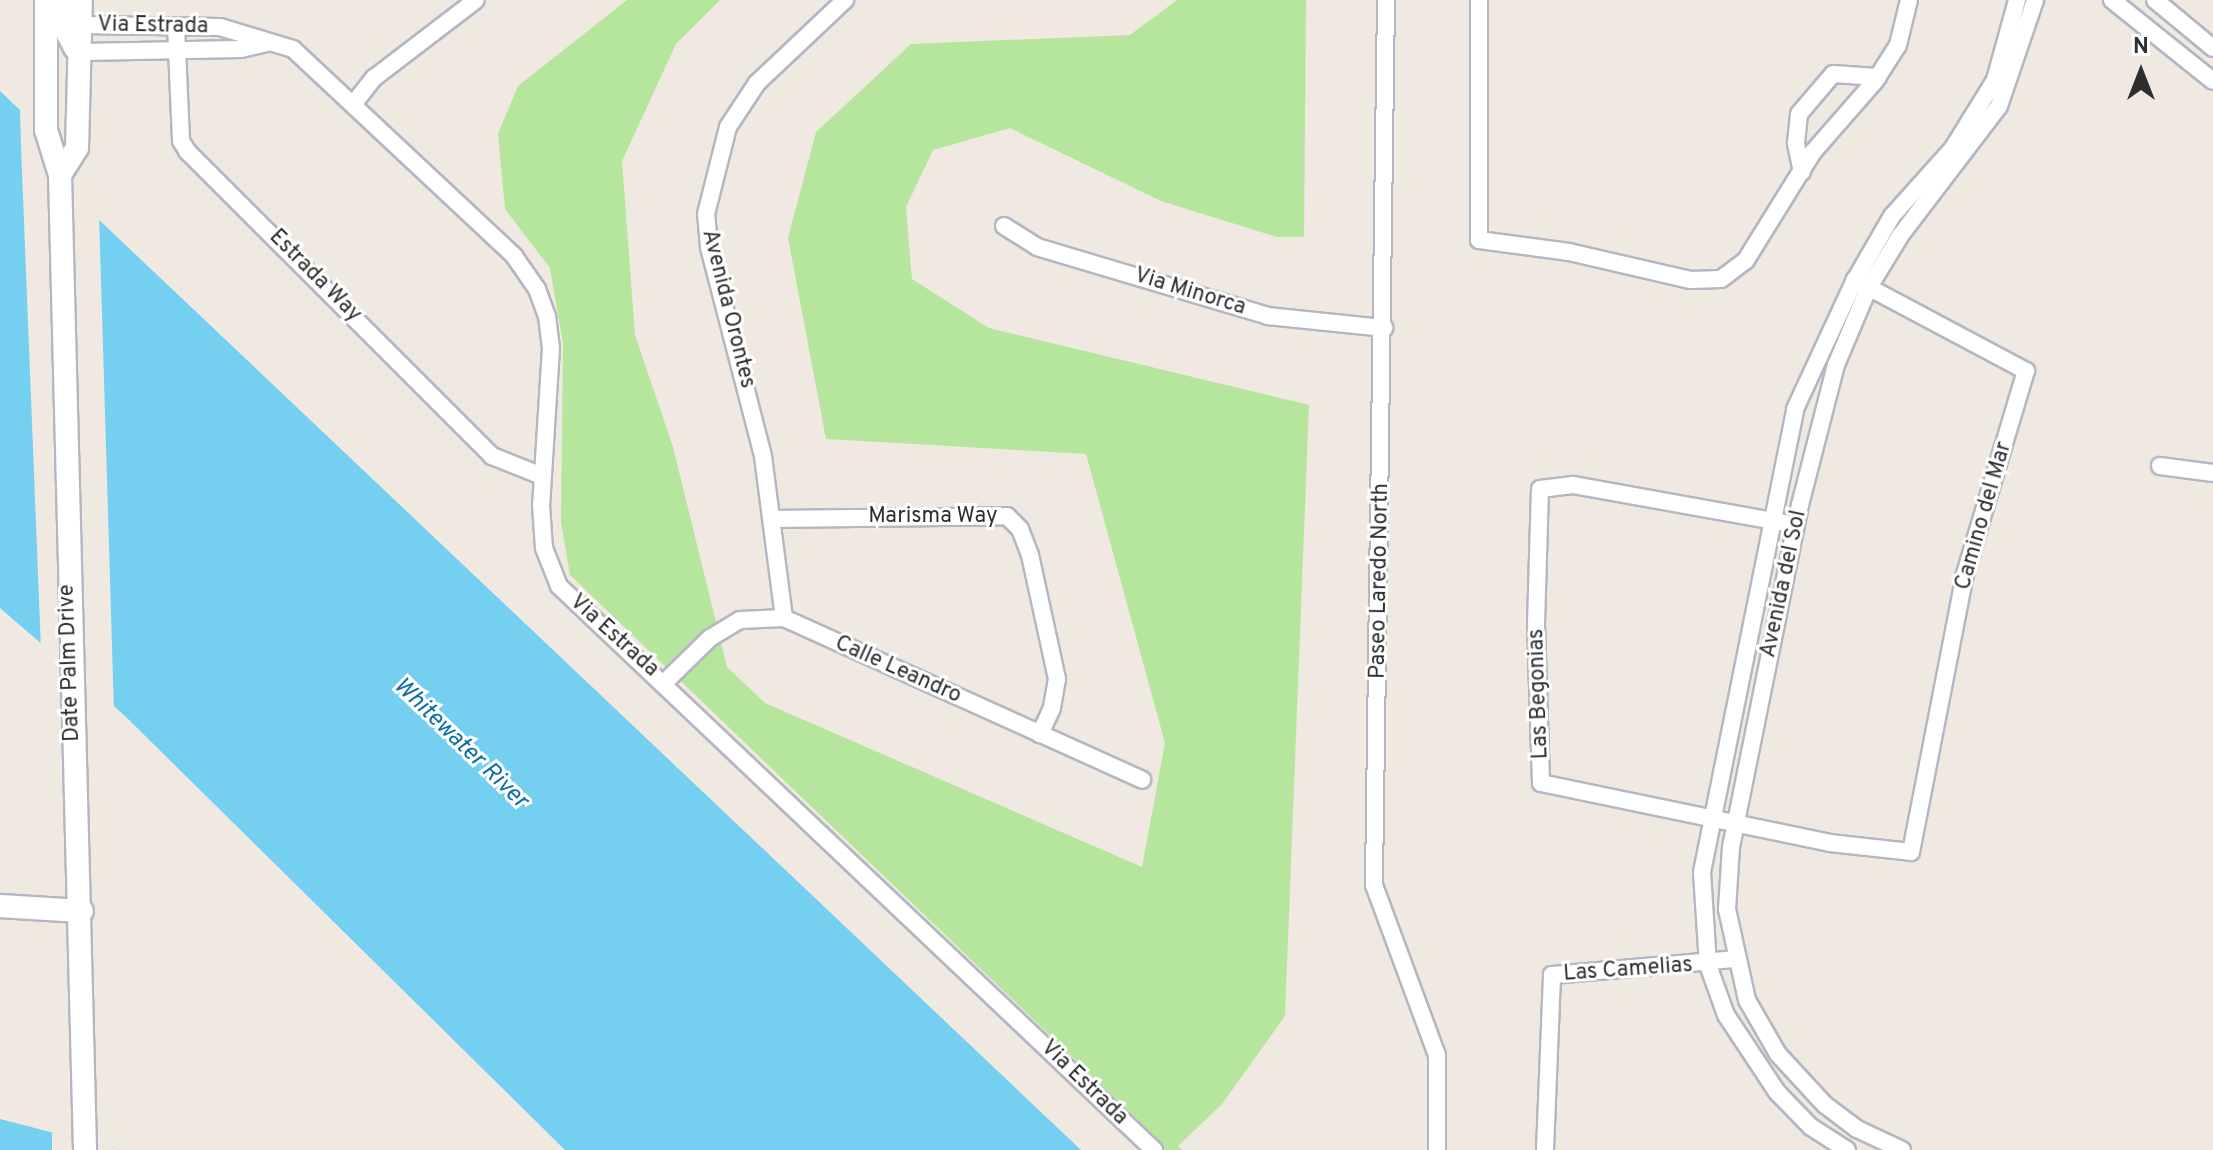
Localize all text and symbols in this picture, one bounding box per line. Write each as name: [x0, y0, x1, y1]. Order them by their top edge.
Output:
street label: Via Estrada: [97, 12, 209, 40]
north arrow: [2101, 32, 2181, 112]
text: N: [2133, 34, 2149, 61]
street label: Estrada Way: [263, 224, 367, 328]
street label: Avenida Orontes: [696, 227, 760, 391]
street label: Via Minorca: [1131, 263, 1249, 321]
street label: Camino del Mar: [1950, 439, 2018, 593]
street label: Paseo Laredo North: [1365, 483, 1395, 679]
street label: Marisma Way: [868, 504, 998, 530]
street label: Avenida del Sol: [1755, 508, 1813, 660]
street label: Date Palm Drive: [54, 584, 86, 742]
street label: Via Estrada: [564, 589, 664, 683]
street label: Las Begonias: [1524, 628, 1554, 760]
street label: Calle Leandro: [831, 630, 965, 710]
water label: Whitewater River: [386, 672, 534, 816]
street label: Las Camelias: [1562, 952, 1694, 988]
street label: Via Estrada: [1035, 1035, 1133, 1131]

